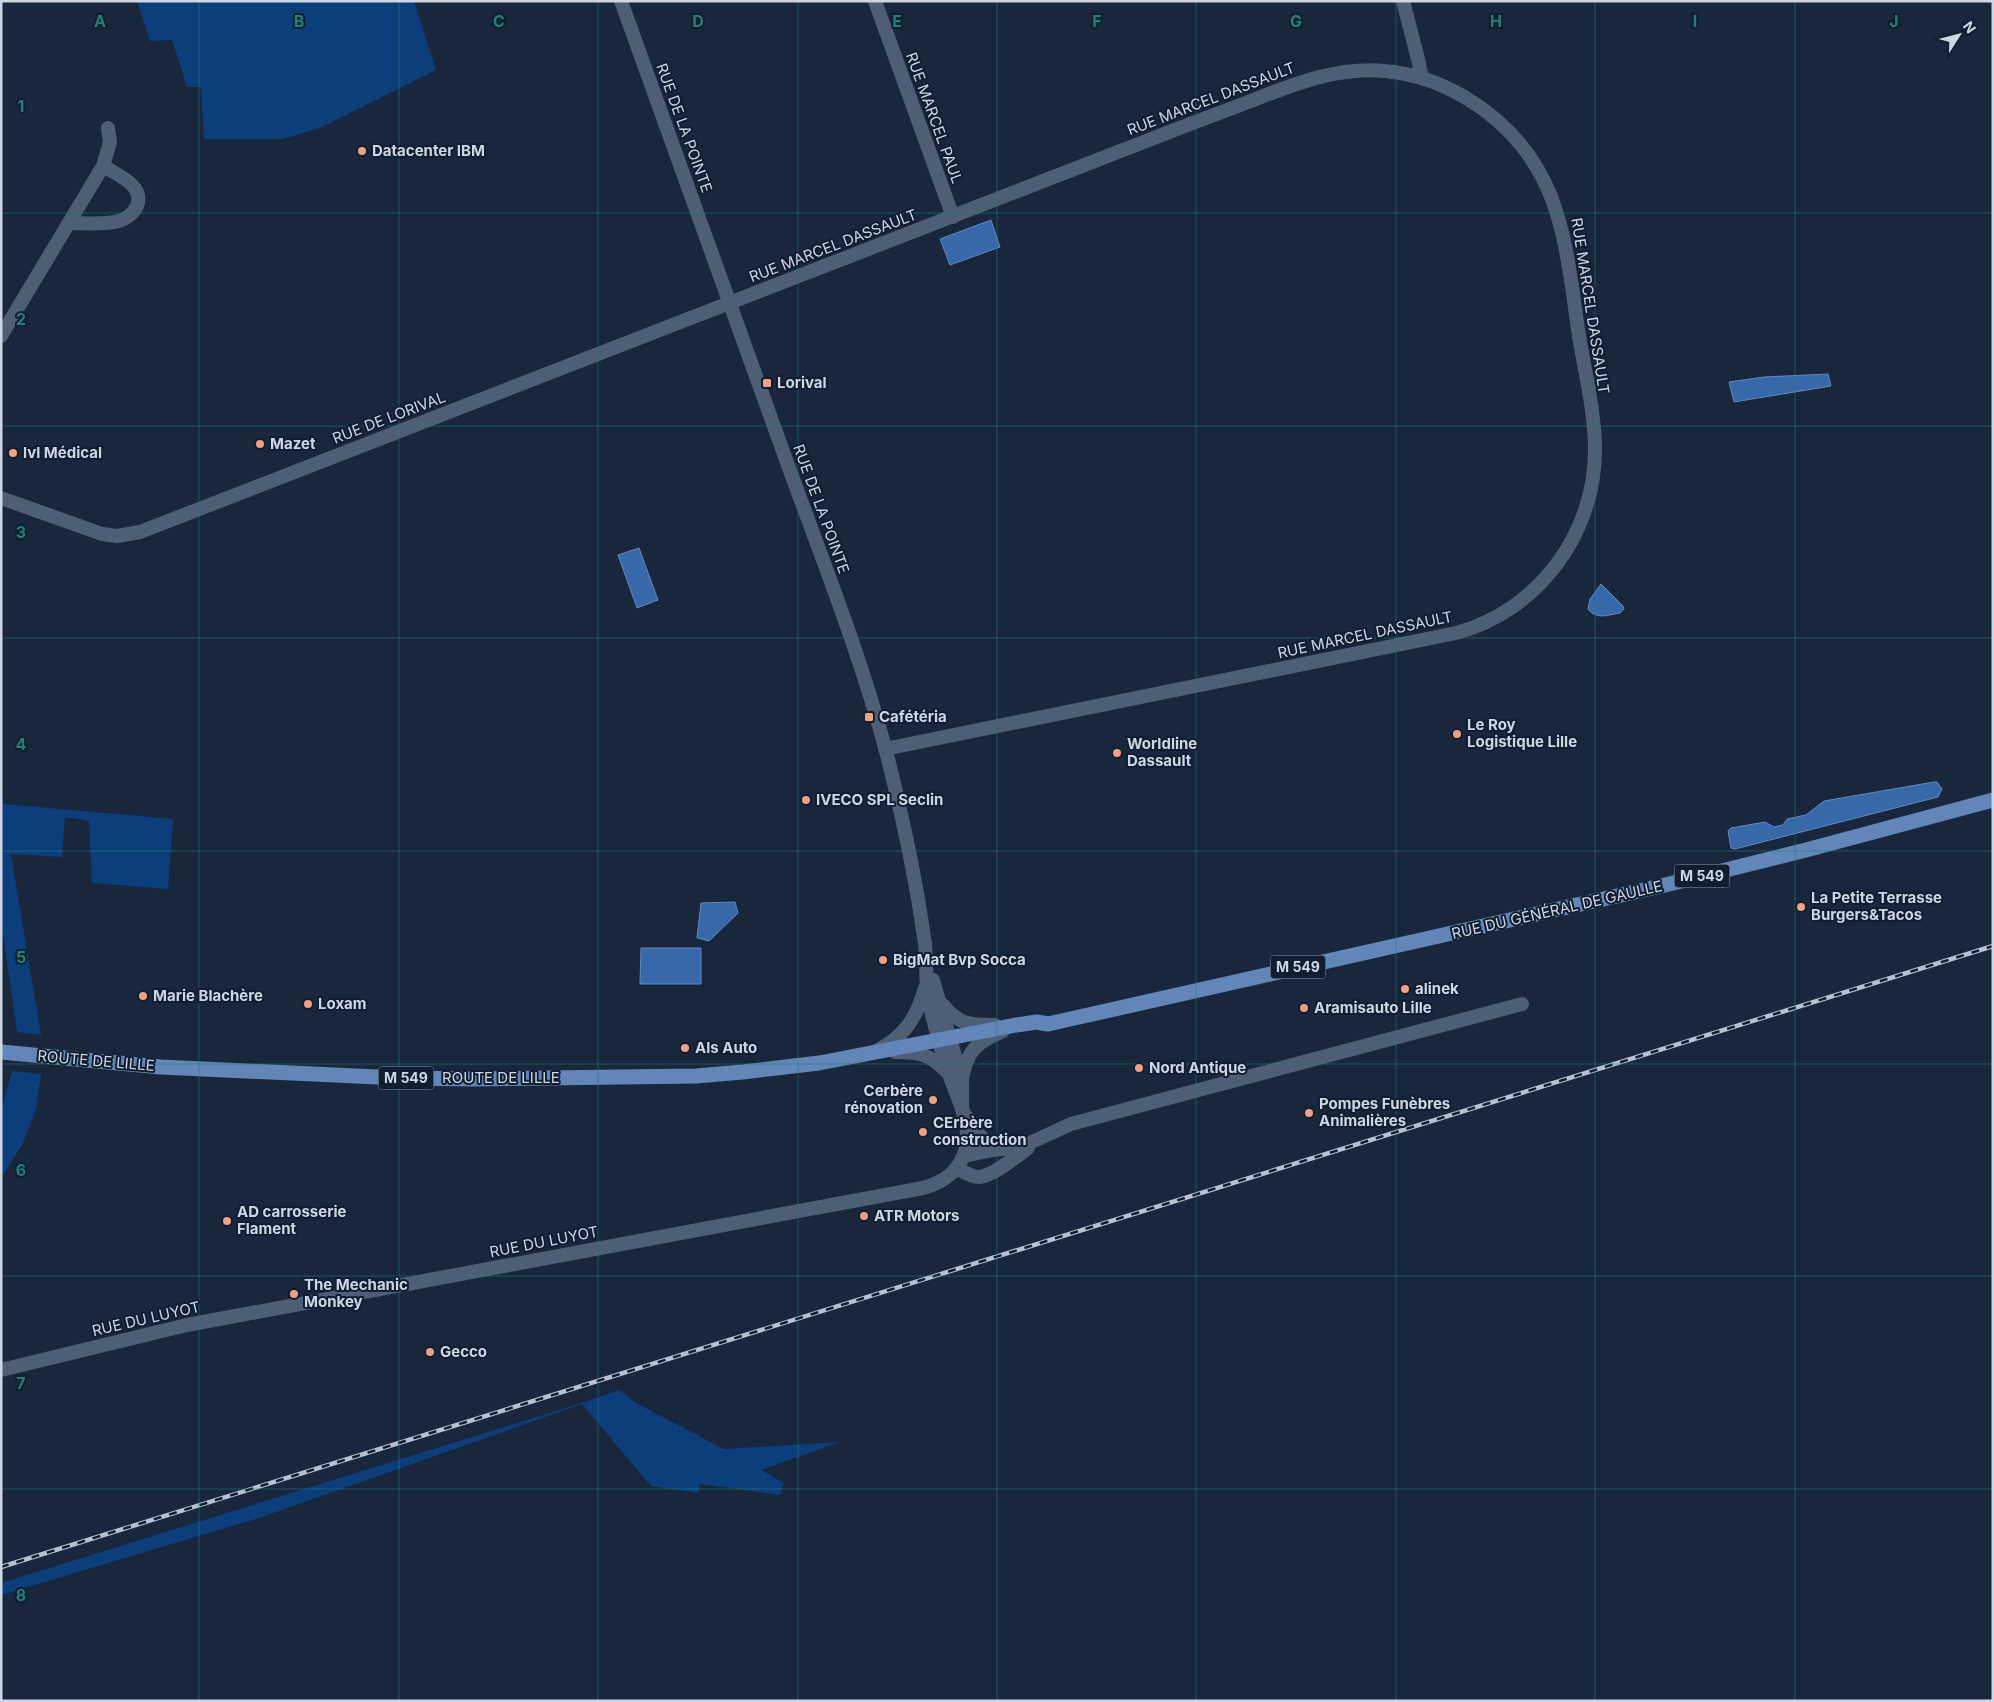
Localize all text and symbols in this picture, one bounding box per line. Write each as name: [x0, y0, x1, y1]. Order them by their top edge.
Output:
north arrow: [1934, 10, 1984, 60]
text: A: [94, 11, 106, 31]
text: B: [294, 11, 304, 31]
text: C: [493, 11, 505, 31]
text: D: [692, 11, 704, 31]
text: E: [892, 11, 902, 31]
text: F: [1092, 11, 1102, 31]
text: G: [1290, 11, 1302, 31]
text: H: [1490, 11, 1502, 31]
text: I: [1693, 11, 1697, 31]
text: J: [1889, 11, 1899, 31]
text: N: [1960, 18, 1980, 36]
street label: RUE MARCEL PAUL: [902, 50, 967, 186]
street label: RUE MARCEL DASSAULT: [1124, 58, 1297, 139]
street label: RUE DE LA POINTE: [652, 61, 717, 195]
text: 1: [18, 96, 24, 116]
place label: Datacenter IBM: [372, 141, 485, 160]
marker: Datacenter IBM: [356, 145, 368, 157]
street label: RUE MARCEL DASSAULT: [746, 205, 919, 286]
street label: RUE MARCEL DASSAULT: [1567, 216, 1614, 395]
text: 2: [16, 309, 26, 329]
place label: Lorival: [777, 373, 827, 392]
marker: Lorival: [761, 377, 773, 389]
street label: RUE DE LORIVAL: [330, 387, 448, 448]
place label: Mazet: [270, 434, 316, 453]
marker: Mazet: [254, 438, 266, 450]
street label: RUE DE LA POINTE: [789, 442, 854, 576]
place label: lvl Médical: [23, 443, 102, 462]
marker: lvl Médical: [7, 447, 19, 459]
text: 3: [16, 522, 26, 542]
street label: RUE MARCEL DASSAULT: [1276, 607, 1454, 662]
place label: Cafétéria: [879, 707, 947, 726]
marker: Cafétéria: [863, 711, 875, 723]
place label: Le Roy Logistique Lille: [1467, 715, 1577, 751]
marker: Le Roy Logistique Lille: [1451, 728, 1463, 740]
text: 4: [16, 734, 27, 754]
place label: Worldline Dassault: [1127, 734, 1197, 770]
marker: Worldline Dassault: [1111, 747, 1123, 759]
place label: IVECO SPL Seclin: [816, 790, 943, 809]
marker: IVECO SPL Seclin: [800, 794, 812, 806]
road number: M 549: [1674, 864, 1730, 888]
street label: RUE DU GÉNÉRAL DE GAULLE: [1450, 876, 1664, 943]
place label: La Petite Terrasse Burgers&Tacos: [1811, 888, 1942, 924]
marker: La Petite Terrasse Burgers&Tacos: [1795, 901, 1807, 913]
text: 5: [16, 947, 26, 967]
place label: BigMat Bvp Socca: [893, 950, 1026, 969]
marker: BigMat Bvp Socca: [877, 954, 889, 966]
road number: M 549: [1270, 956, 1326, 979]
place label: alinek: [1415, 979, 1459, 998]
marker: alinek: [1399, 983, 1411, 995]
place label: Marie Blachère: [153, 986, 263, 1005]
marker: Marie Blachère: [137, 990, 149, 1002]
place label: Loxam: [318, 994, 366, 1013]
marker: Loxam: [302, 998, 314, 1010]
place label: Aramisauto Lille: [1314, 998, 1432, 1017]
marker: Aramisauto Lille: [1298, 1002, 1310, 1014]
place label: Als Auto: [695, 1038, 757, 1057]
marker: Als Auto: [679, 1042, 691, 1054]
street label: ROUTE DE LILLE: [37, 1046, 156, 1075]
place label: Nord Antique: [1149, 1058, 1246, 1077]
marker: Nord Antique: [1133, 1062, 1145, 1074]
road number: M 549: [378, 1066, 434, 1090]
street label: ROUTE DE LILLE: [442, 1068, 560, 1087]
place label: Cerbère rénovation: [844, 1081, 923, 1117]
marker: Cerbère rénovation: [927, 1094, 939, 1106]
place label: Pompes Funèbres Animalières: [1319, 1094, 1450, 1130]
marker: Pompes Funèbres Animalières: [1303, 1107, 1315, 1119]
place label: CErbère construction: [933, 1113, 1027, 1149]
marker: CErbère construction: [917, 1126, 929, 1138]
text: 6: [16, 1160, 26, 1180]
place label: AD carrosserie Flament: [237, 1202, 346, 1238]
place label: ATR Motors: [874, 1206, 960, 1225]
marker: ATR Motors: [858, 1210, 870, 1222]
marker: AD carrosserie Flament: [221, 1215, 233, 1227]
street label: RUE DU LUYOT: [488, 1222, 600, 1261]
place label: The Mechanic Monkey: [304, 1275, 408, 1311]
marker: The Mechanic Monkey: [288, 1288, 300, 1300]
street label: RUE DU LUYOT: [90, 1297, 202, 1340]
place label: Gecco: [440, 1342, 487, 1361]
marker: Gecco: [424, 1346, 436, 1358]
text: 7: [16, 1373, 26, 1393]
text: 8: [16, 1585, 26, 1605]

